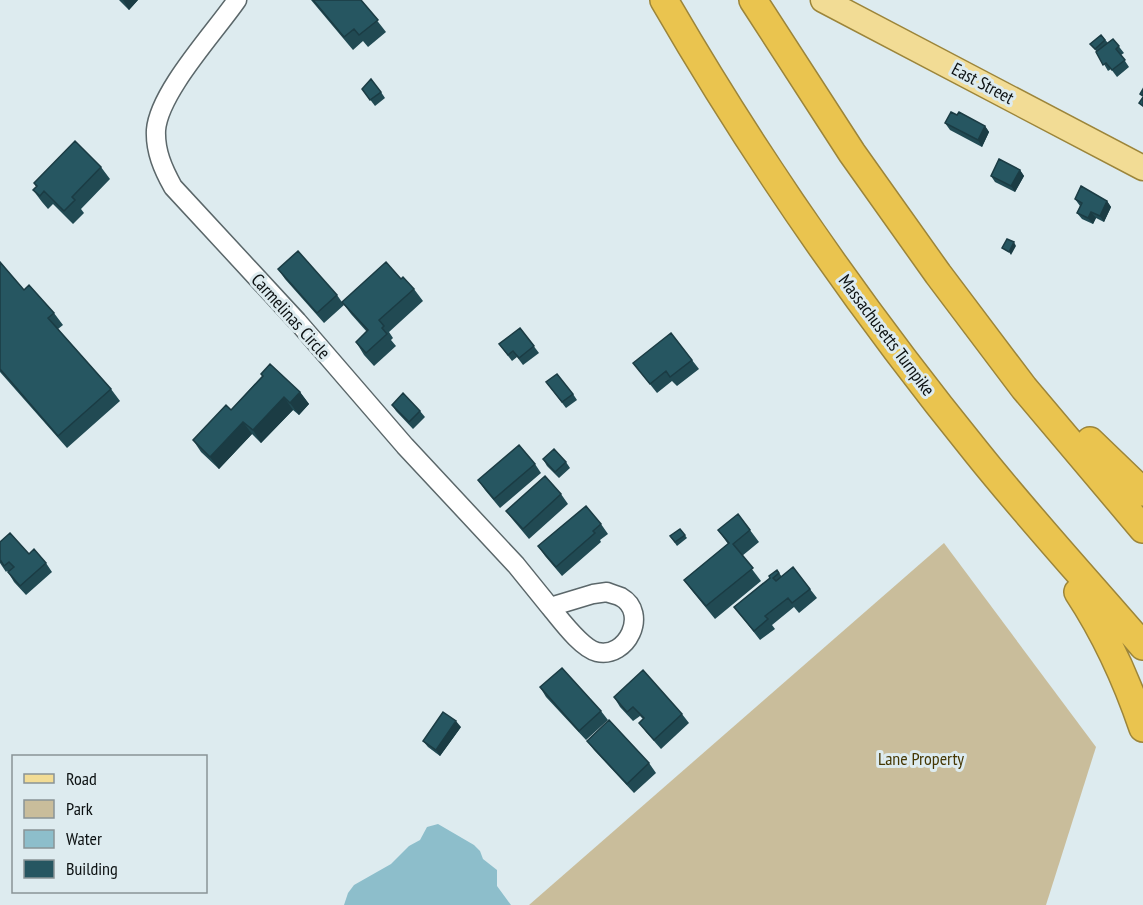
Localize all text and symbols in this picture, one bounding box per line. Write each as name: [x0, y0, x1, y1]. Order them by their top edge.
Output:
street label: East Street: [948, 57, 1018, 109]
street label: Carmelinas Circle: [246, 268, 336, 364]
street label: Massachusetts Turnpike: [834, 270, 940, 400]
park label: Lane Property: [878, 747, 964, 770]
legend: [12, 755, 207, 893]
text: Road: [66, 767, 97, 790]
text: Park: [66, 797, 93, 820]
text: Water: [66, 827, 102, 850]
text: Building: [66, 857, 118, 880]

